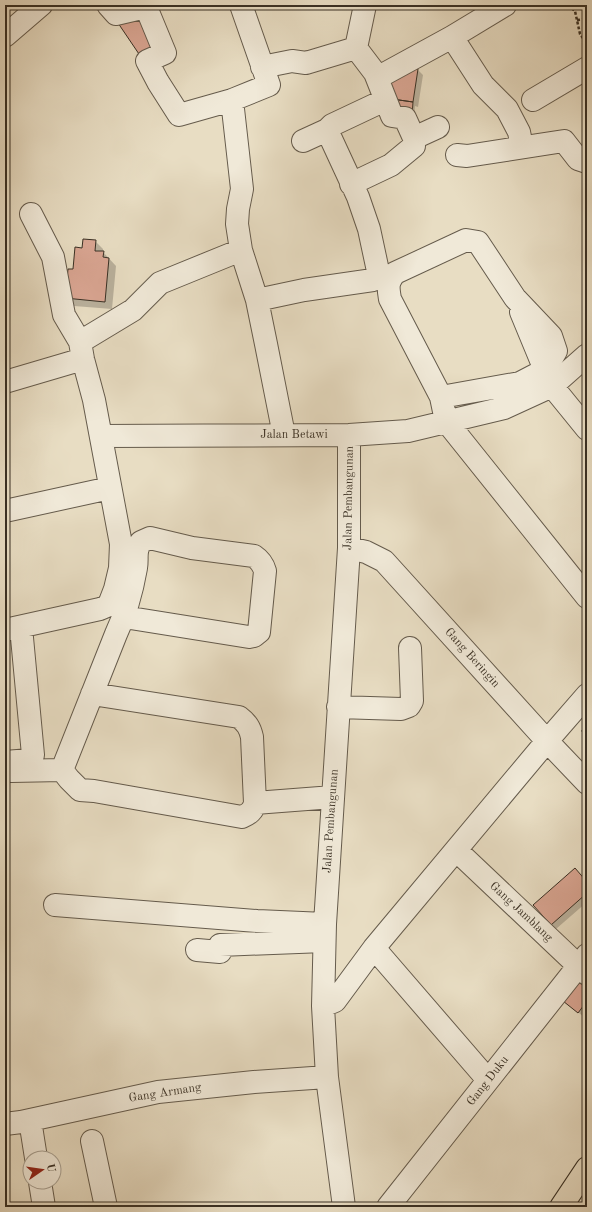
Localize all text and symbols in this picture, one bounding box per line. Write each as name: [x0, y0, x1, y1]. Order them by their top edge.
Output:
street label: Jalan Betawi: [260, 429, 328, 441]
street label: Jalan Pembangunan: [342, 445, 356, 550]
street label: Gang Beringin: [442, 626, 502, 690]
street label: Jalan Pembangunan: [321, 768, 341, 873]
street label: Gang Jamblang: [487, 880, 555, 944]
street label: Gang Duku: [465, 1053, 511, 1108]
street label: Gang Armang: [128, 1081, 203, 1105]
north arrow: [22, 1150, 62, 1190]
text: U: [44, 1163, 57, 1174]

